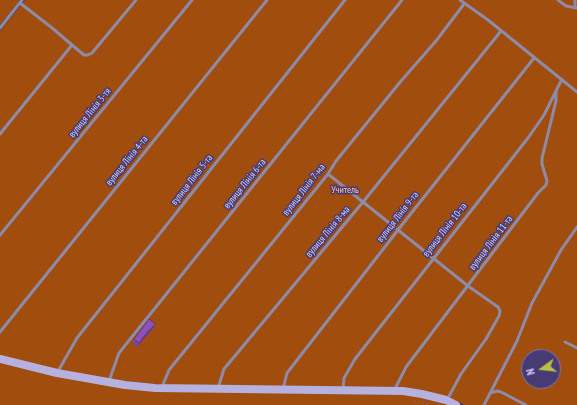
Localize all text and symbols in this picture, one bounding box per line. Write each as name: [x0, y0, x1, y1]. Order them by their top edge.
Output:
street label: вулиця Лінія 3-тя: [66, 86, 114, 140]
street label: вулиця Лінія 4-та: [103, 134, 151, 188]
street label: вулиця Лінія 5-та: [169, 152, 215, 208]
street label: вулиця Лінія 6-та: [221, 157, 269, 211]
street label: вулиця Лінія 7-ма: [280, 162, 328, 218]
park label: Учитель: [331, 184, 359, 196]
street label: вулиця Лінія 9-та: [375, 189, 421, 245]
street label: вулиця Лінія 10-та: [420, 201, 470, 259]
street label: вулиця Лінія 8-ма: [303, 204, 353, 260]
street label: вулиця Лінія 11-та: [467, 213, 515, 273]
north arrow: [521, 349, 561, 389]
text: N: [523, 367, 538, 377]

